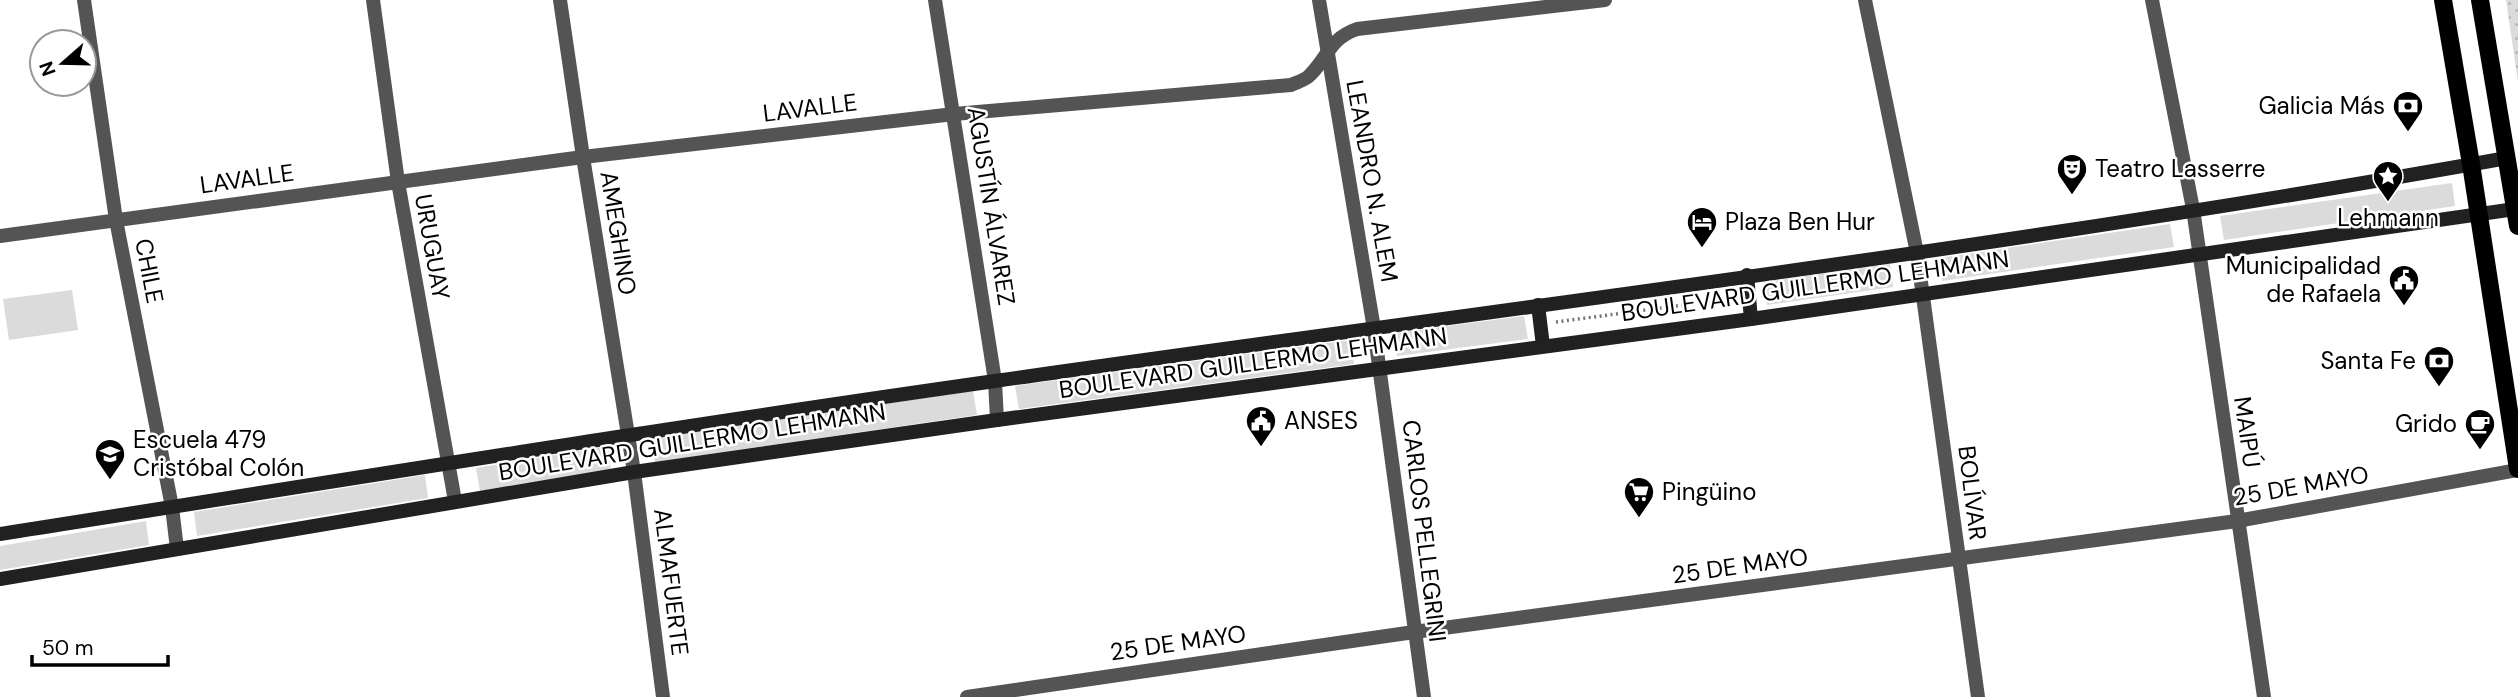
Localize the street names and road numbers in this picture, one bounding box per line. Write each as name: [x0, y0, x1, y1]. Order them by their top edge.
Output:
street label: LEANDRO N. ALEM: [1339, 78, 1406, 284]
street label: LAVALLE: [761, 86, 859, 129]
street label: AGUSTÍN ÁLVAREZ: [960, 104, 1022, 307]
street label: LAVALLE: [198, 157, 296, 200]
street label: AMEGHINO: [593, 169, 644, 297]
street label: URUGUAY: [408, 192, 457, 302]
street label: CHILE: [128, 236, 171, 306]
street label: BOULEVARD GUILLERMO LEHMANN: [1619, 243, 2011, 328]
street label: BOULEVARD GUILLERMO LEHMANN: [1057, 320, 1449, 405]
street label: MAIPÚ: [2227, 394, 2268, 469]
street label: BOULEVARD GUILLERMO LEHMANN: [496, 396, 888, 487]
street label: CARLOS PELLEGRINI: [1395, 418, 1454, 644]
street label: BOLÍVAR: [1951, 444, 1994, 542]
street label: 25 DE MAYO: [2231, 458, 2371, 513]
street label: ALMAFUERTE: [647, 507, 696, 657]
street label: 25 DE MAYO: [1670, 541, 1810, 590]
street label: 25 DE MAYO: [1108, 618, 1248, 667]

